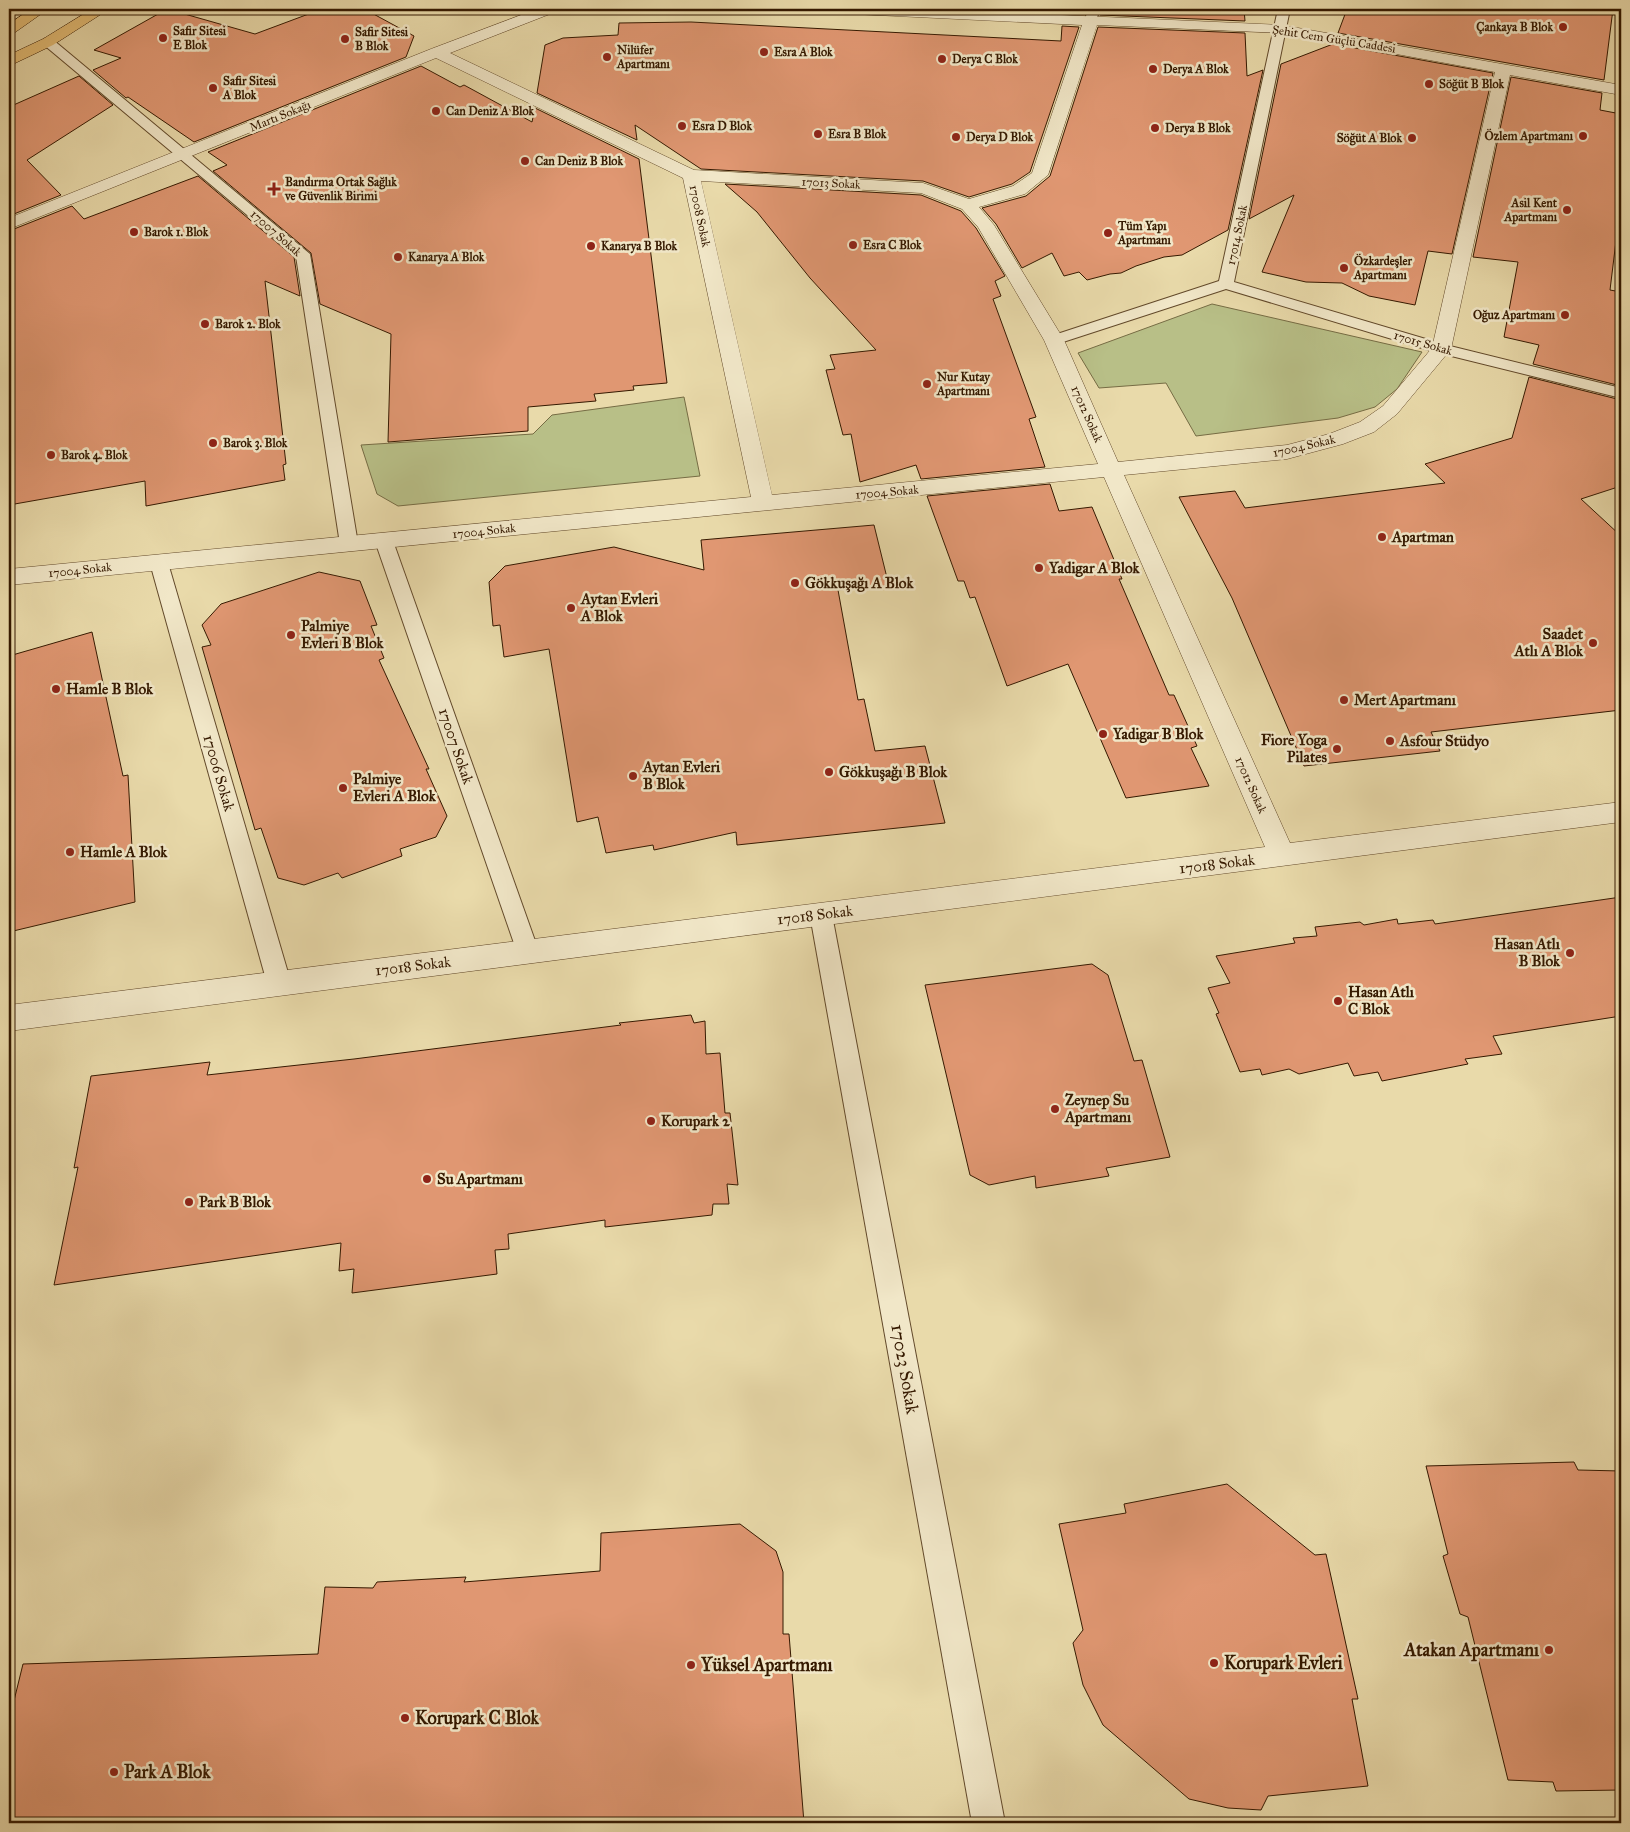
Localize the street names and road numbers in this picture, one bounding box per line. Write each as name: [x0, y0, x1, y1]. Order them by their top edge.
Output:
street label: Şehit Cem Güçlü Caddesi: [1271, 22, 1397, 56]
street label: Martı Sokağı: [247, 97, 314, 136]
street label: 17013 Sokak: [801, 174, 861, 192]
street label: 17008 Sokak: [687, 184, 714, 249]
street label: 17014 Sokak: [1224, 203, 1250, 266]
street label: 17007 Sokak: [248, 207, 305, 259]
street label: 17015 Sokak: [1392, 328, 1454, 358]
street label: 17012 Sokak: [1068, 384, 1106, 445]
street label: 17004 Sokak: [1271, 432, 1337, 460]
street label: 17004 Sokak: [855, 482, 920, 502]
street label: 17004 Sokak: [452, 521, 517, 541]
street label: 17004 Sokak: [48, 560, 113, 580]
street label: 17007 Sokak: [435, 706, 477, 786]
street label: 17006 Sokak: [199, 733, 239, 813]
street label: 17012 Sokak: [1232, 755, 1270, 816]
street label: 17018 Sokak: [1178, 850, 1256, 878]
street label: 17018 Sokak: [776, 901, 854, 929]
street label: 17018 Sokak: [374, 952, 452, 980]
street label: 17023 Sokak: [886, 1322, 924, 1416]

